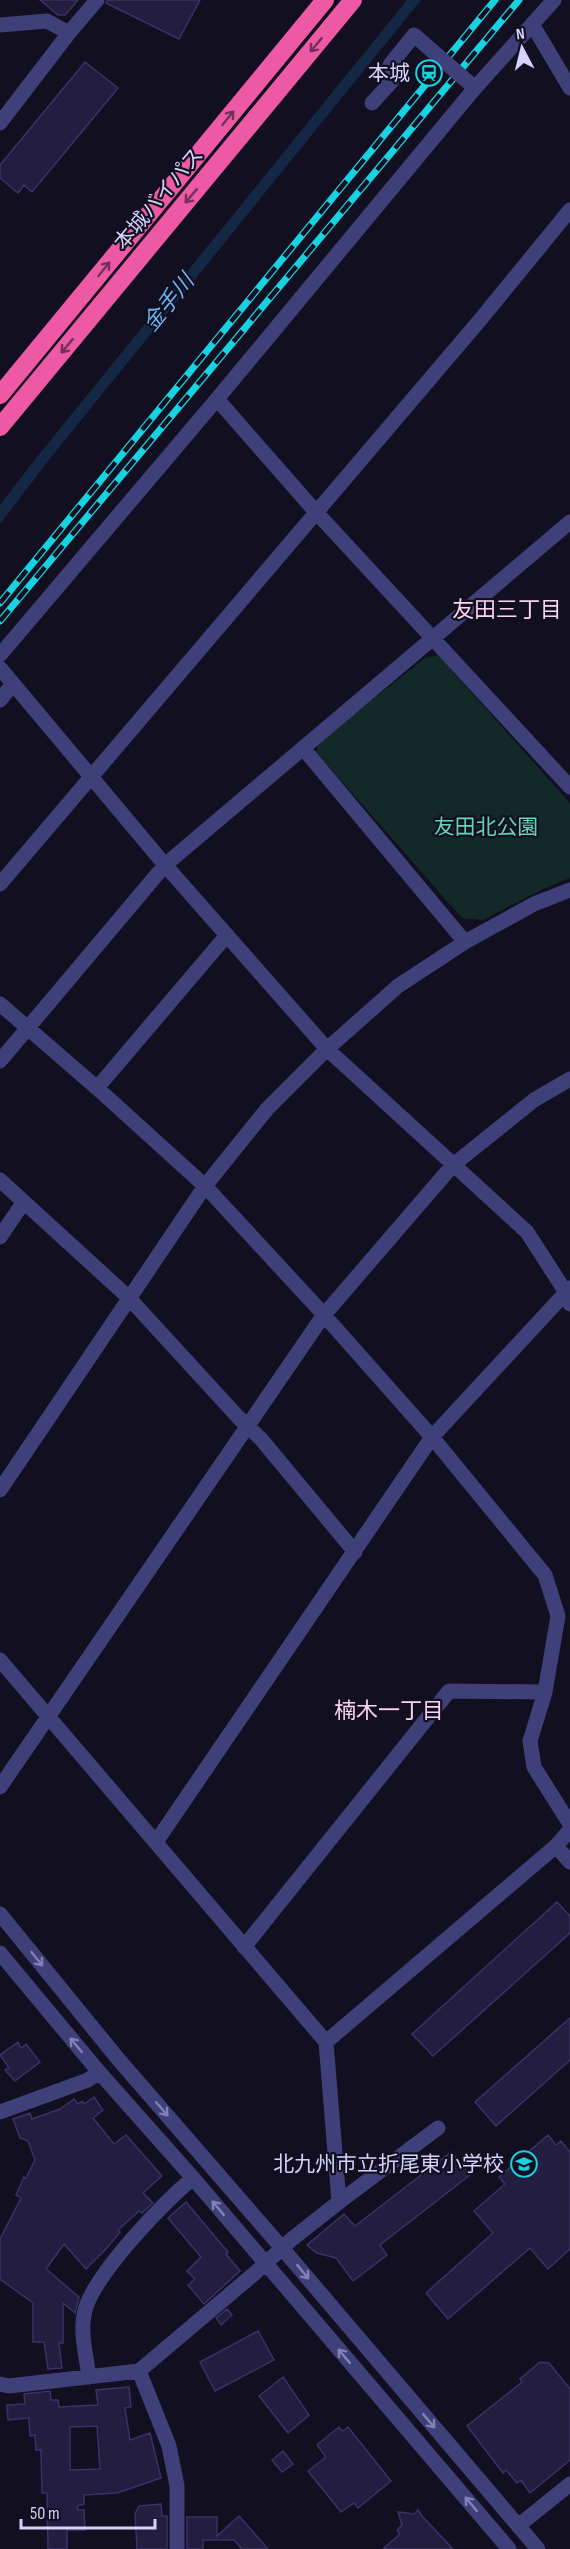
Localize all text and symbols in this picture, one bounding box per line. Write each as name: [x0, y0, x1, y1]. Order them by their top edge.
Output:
north arrow: [492, 18, 552, 78]
text: N: [515, 25, 526, 45]
one-way arrow: [309, 37, 322, 53]
station icon: 本城: [414, 58, 444, 88]
place label: 本城: [368, 61, 410, 86]
one-way arrow: [221, 110, 234, 126]
street label: 本城バイパス: [109, 143, 209, 255]
one-way arrow: [185, 187, 198, 203]
one-way arrow: [97, 262, 111, 277]
water label: 金手川: [138, 267, 202, 337]
one-way arrow: [60, 338, 74, 353]
district label: 友田三丁目: [452, 597, 562, 624]
park label: 友田北公園: [434, 815, 539, 840]
district label: 楠木一丁目: [334, 1698, 444, 1725]
one-way arrow: [30, 1951, 44, 1966]
one-way arrow: [69, 2038, 83, 2053]
one-way arrow: [155, 2101, 169, 2116]
school or university icon: 北九州市立折尾東小学校: [509, 2149, 539, 2179]
place label: 北九州市立折尾東小学校: [273, 2152, 504, 2177]
one-way arrow: [212, 2200, 225, 2216]
one-way arrow: [296, 2264, 310, 2279]
one-way arrow: [337, 2349, 351, 2364]
one-way arrow: [422, 2413, 436, 2428]
scale bar: [21, 2492, 154, 2530]
one-way arrow: [464, 2497, 478, 2512]
text: 50 m: [30, 2503, 60, 2524]

